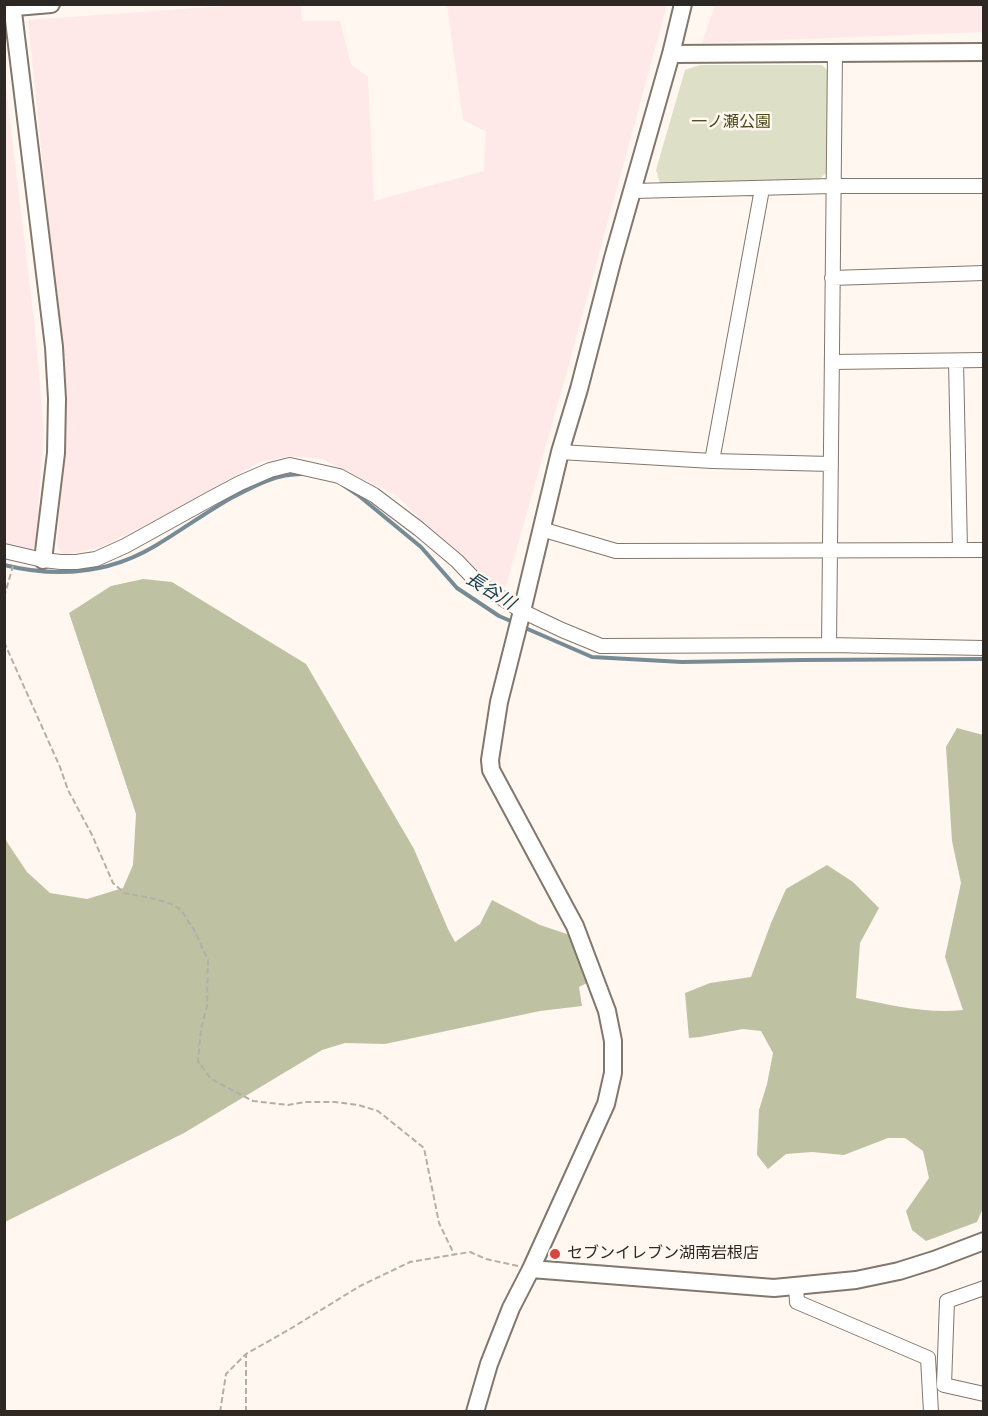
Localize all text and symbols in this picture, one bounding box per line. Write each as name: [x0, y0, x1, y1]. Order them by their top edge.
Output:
park label: 一ノ瀬公園: [691, 113, 771, 133]
water label: 長谷川: [461, 569, 519, 615]
place label: セブンイレブン湖南岩根店: [567, 1244, 759, 1264]
marker: セブンイレブン湖南岩根店: [548, 1247, 562, 1261]

